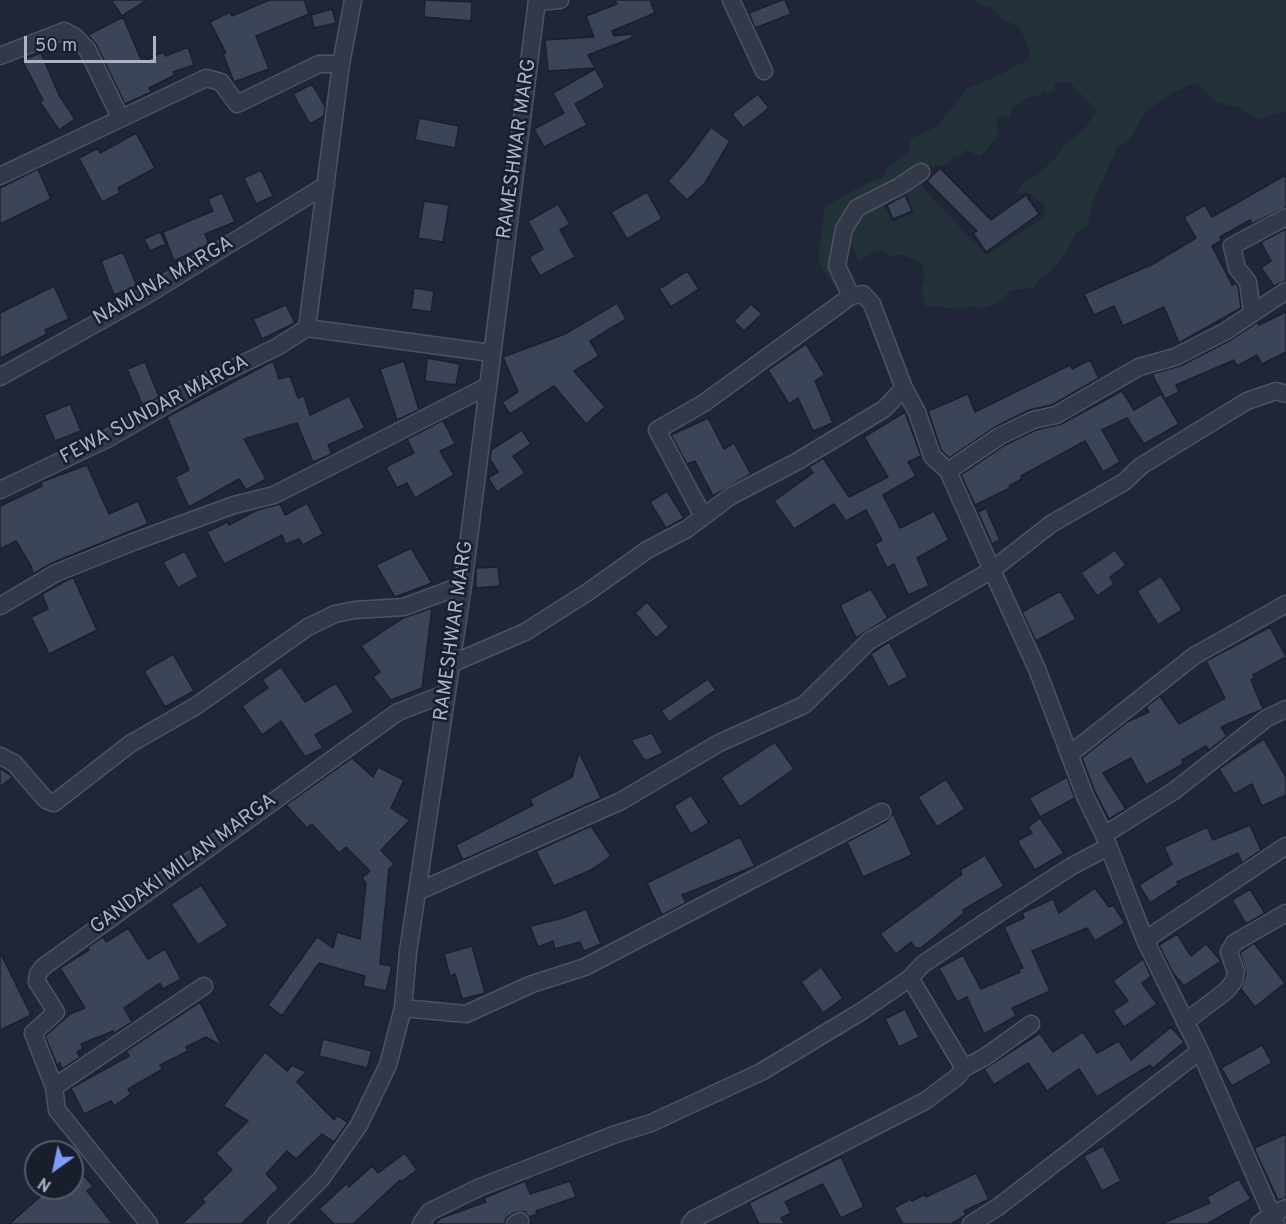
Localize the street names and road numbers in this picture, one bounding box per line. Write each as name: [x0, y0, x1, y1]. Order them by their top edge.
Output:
street label: RAMESHWAR MARG: [493, 57, 543, 241]
street label: NAMUNA MARGA: [90, 232, 238, 332]
street label: FEWA SUNDAR MARGA: [57, 351, 253, 471]
street label: RAMESHWAR MARG: [430, 539, 480, 723]
street label: GANDAKI MILAN MARGA: [86, 789, 282, 941]

